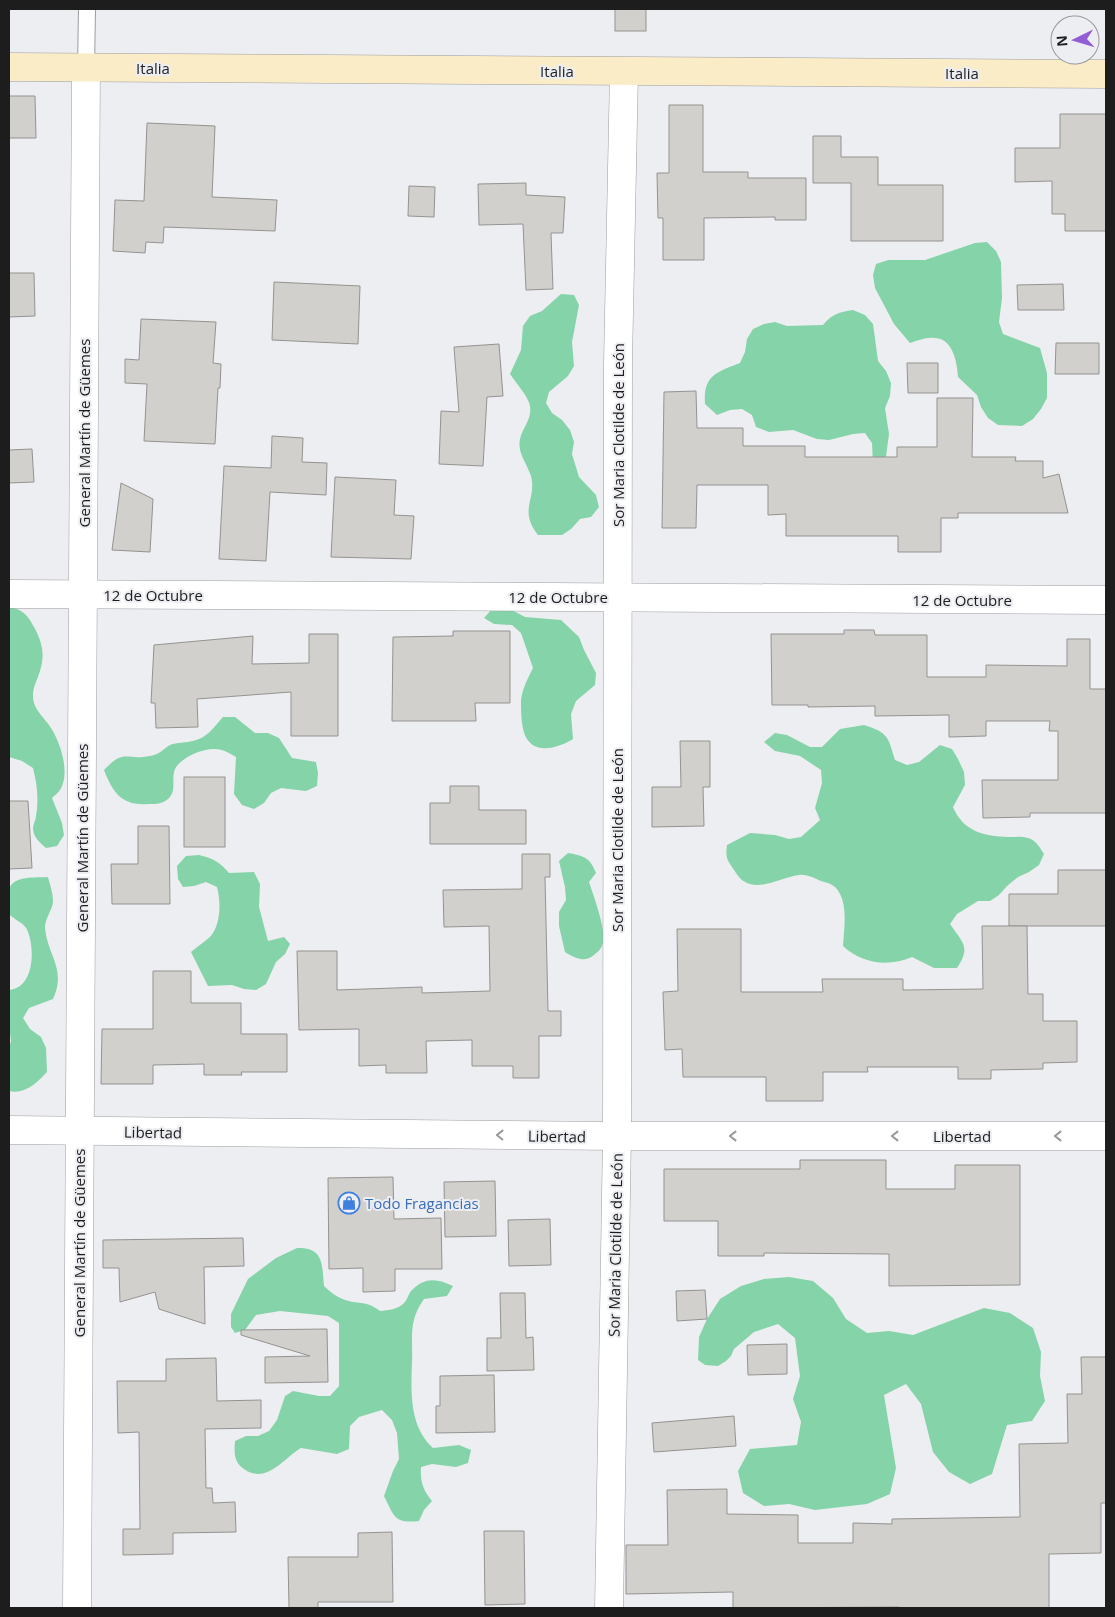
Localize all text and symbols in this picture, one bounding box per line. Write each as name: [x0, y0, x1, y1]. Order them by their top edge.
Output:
north arrow: [1050, 15, 1100, 65]
text: N: [1052, 35, 1072, 48]
street label: Italia: [136, 58, 170, 78]
street label: Italia: [540, 61, 574, 81]
street label: Italia: [945, 63, 979, 83]
street label: General Martín de Güemes: [74, 339, 94, 527]
street label: Sor Maria Clotilde de León: [608, 343, 628, 527]
street label: 12 de Octubre: [103, 585, 203, 605]
street label: 12 de Octubre: [508, 587, 608, 607]
street label: 12 de Octubre: [912, 590, 1012, 610]
street label: General Martín de Güemes: [72, 744, 92, 932]
street label: Sor Maria Clotilde de León: [607, 748, 627, 932]
street label: Libertad: [124, 1121, 182, 1143]
street label: Libertad: [528, 1125, 586, 1147]
street label: Libertad: [933, 1126, 991, 1146]
one-way arrow: [496, 1130, 504, 1140]
one-way arrow: [728, 1131, 736, 1141]
one-way arrow: [891, 1131, 898, 1141]
one-way arrow: [1053, 1131, 1061, 1141]
street label: General Martín de Güemes: [69, 1149, 89, 1337]
street label: Sor Maria Clotilde de León: [603, 1153, 627, 1337]
shop icon: Todo Fragancias: [337, 1191, 361, 1215]
place label: Todo Fragancias: [365, 1193, 479, 1213]

